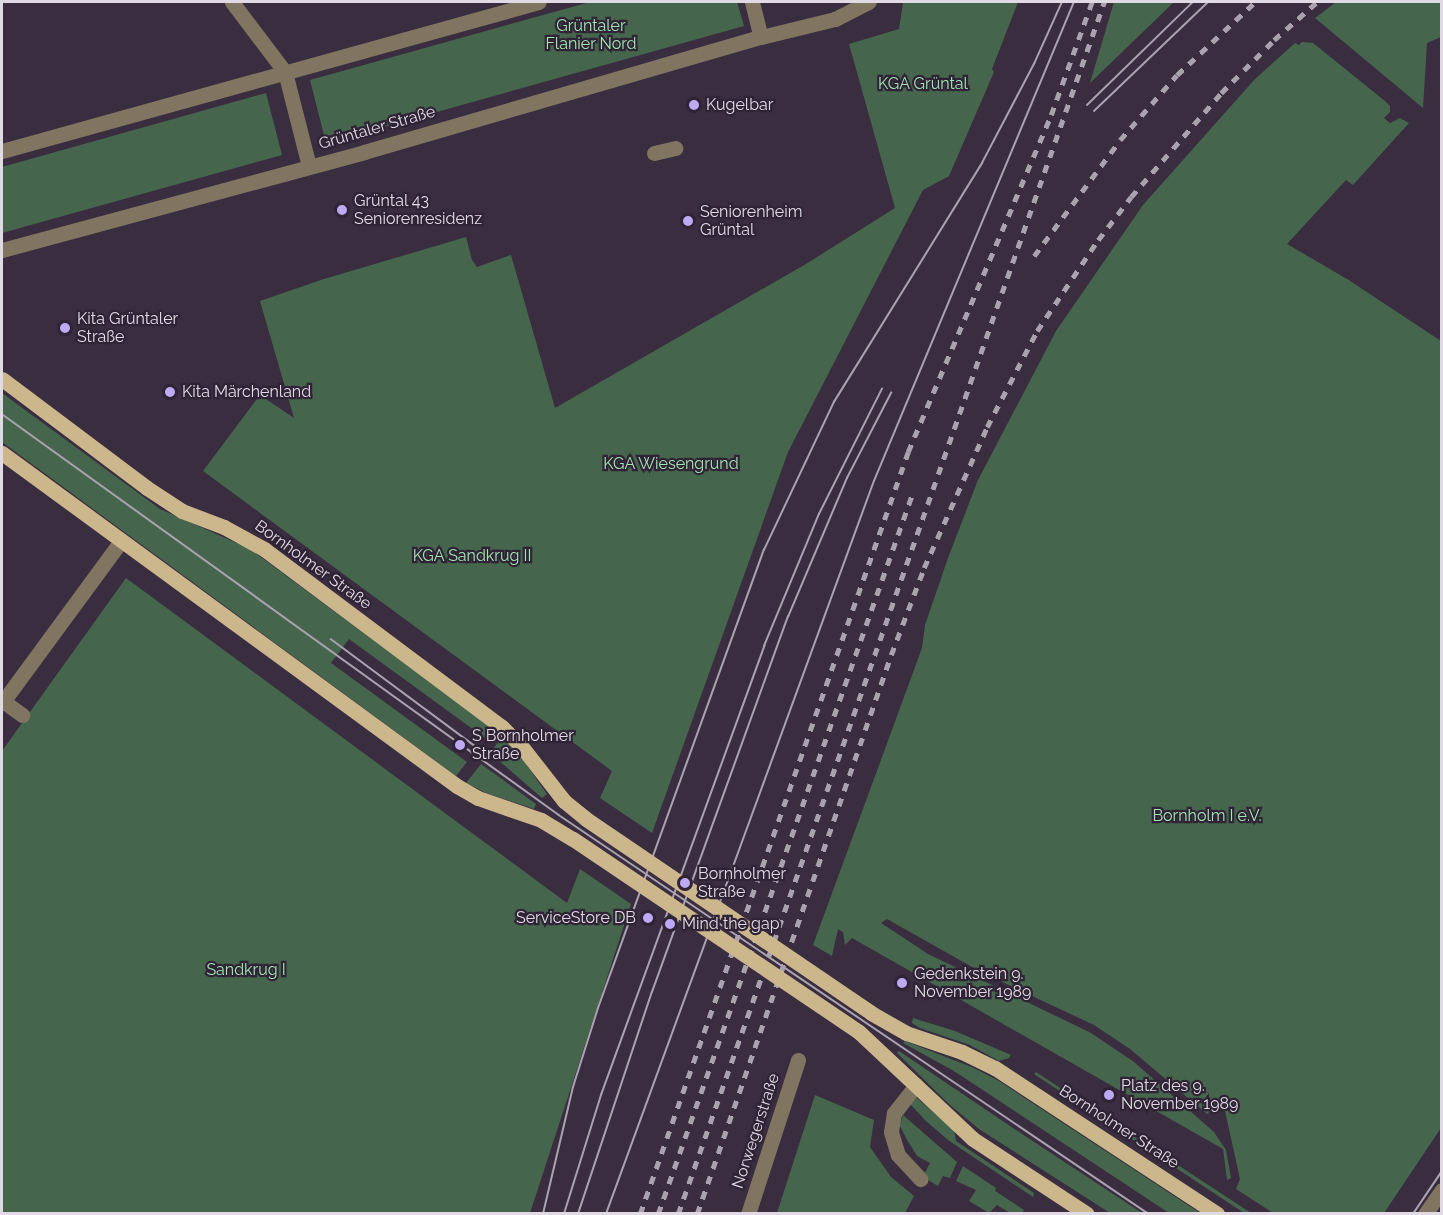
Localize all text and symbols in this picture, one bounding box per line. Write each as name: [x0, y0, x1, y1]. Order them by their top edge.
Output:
park label: Grüntaler Flanier Nord: [545, 16, 637, 54]
park label: KGA Grüntal: [878, 74, 968, 94]
place label: Kugelbar: [706, 95, 773, 115]
marker: Kugelbar: [687, 98, 701, 112]
street label: Grüntaler Straße: [316, 102, 438, 154]
place label: Grüntal 43 Seniorenresidenz: [354, 191, 482, 229]
place label: Seniorenheim Grüntal: [700, 202, 802, 240]
marker: Grüntal 43 Seniorenresidenz: [335, 203, 349, 217]
marker: Seniorenheim Grüntal: [681, 214, 695, 228]
place label: Kita Grüntaler Straße: [77, 309, 178, 347]
marker: Kita Grüntaler Straße: [58, 321, 72, 335]
place label: Kita Märchenland: [182, 382, 311, 402]
marker: Kita Märchenland: [163, 385, 177, 399]
park label: KGA Wiesengrund: [603, 454, 739, 474]
street label: Bornholmer Straße: [251, 516, 375, 614]
park label: KGA Sandkrug II: [412, 546, 532, 566]
place label: S Bornholmer Straße: [472, 726, 574, 764]
marker: S Bornholmer Straße: [453, 738, 467, 752]
park label: Bornholm I e.V.: [1152, 806, 1262, 826]
place label: Bornholmer Straße: [698, 864, 786, 902]
marker: Bornholmer Straße: [676, 874, 694, 892]
place label: ServiceStore DB: [516, 908, 636, 928]
marker: ServiceStore DB: [641, 911, 655, 925]
place label: Mind the gap: [682, 914, 780, 934]
marker: Mind the gap: [663, 917, 677, 931]
park label: Sandkrug I: [206, 960, 286, 980]
place label: Gedenkstein 9. November 1989: [914, 964, 1032, 1002]
marker: Gedenkstein 9. November 1989: [895, 976, 909, 990]
street label: Norwegerstraße: [728, 1071, 784, 1191]
place label: Platz des 9. November 1989: [1121, 1076, 1239, 1114]
street label: Bornholmer Straße: [1055, 1081, 1183, 1173]
marker: Platz des 9. November 1989: [1102, 1088, 1116, 1102]

